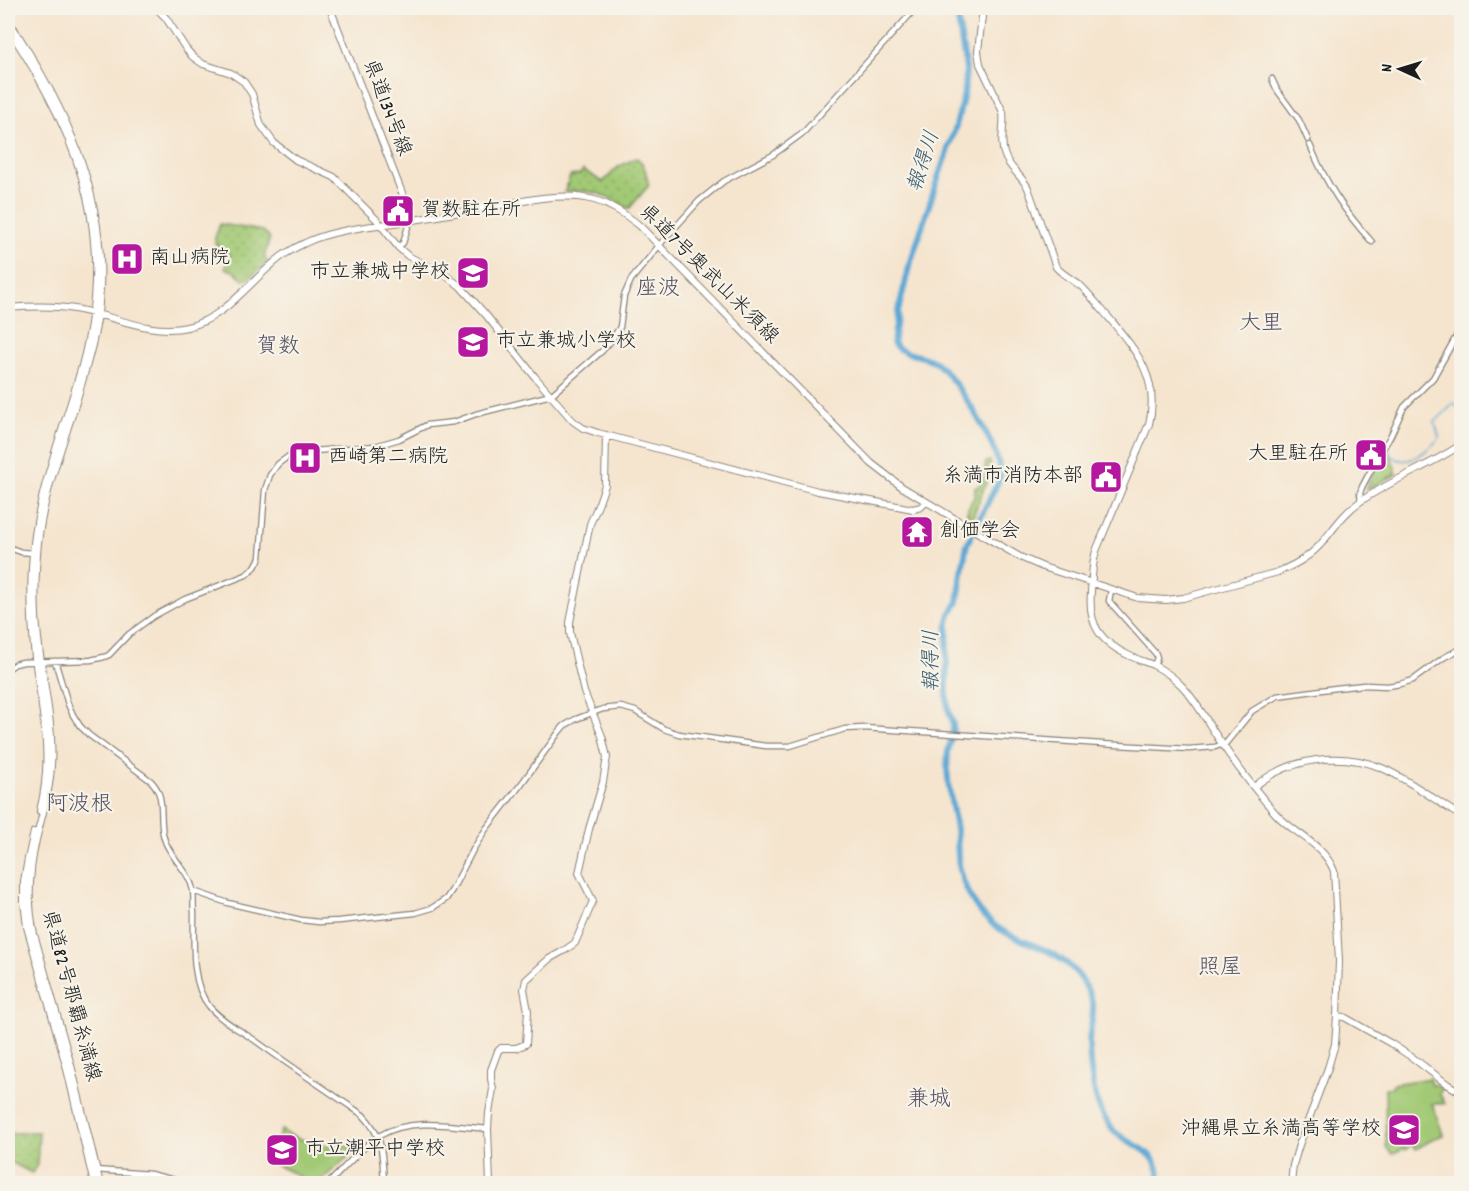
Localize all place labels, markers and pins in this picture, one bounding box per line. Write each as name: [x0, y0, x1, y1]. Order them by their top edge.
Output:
public building icon: 賀数駐在所: [380, 193, 416, 229]
place label: 賀数駐在所: [421, 197, 521, 225]
hospital icon: 南山病院: [109, 241, 145, 277]
place label: 南山病院: [150, 245, 230, 273]
school or university icon: 市立兼城中学校: [455, 255, 491, 291]
place label: 市立兼城中学校: [310, 259, 450, 287]
school or university icon: 市立兼城小学校: [455, 324, 491, 360]
place label: 市立兼城小学校: [496, 328, 636, 356]
public building icon: 大里駐在所: [1353, 437, 1389, 473]
hospital icon: 西崎第二病院: [287, 440, 323, 476]
place label: 大里駐在所: [1248, 441, 1348, 469]
place label: 西崎第二病院: [328, 444, 448, 472]
public building icon: 糸満市消防本部: [1088, 459, 1124, 495]
place label: 糸満市消防本部: [943, 463, 1083, 491]
temple icon: 創価学会: [899, 514, 935, 550]
place label: 創価学会: [940, 518, 1020, 546]
school or university icon: 沖縄県立糸満高等学校: [1386, 1112, 1422, 1148]
place label: 沖縄県立糸満高等学校: [1181, 1116, 1381, 1144]
school or university icon: 市立潮平中学校: [264, 1132, 300, 1168]
place label: 市立潮平中学校: [305, 1136, 445, 1164]

